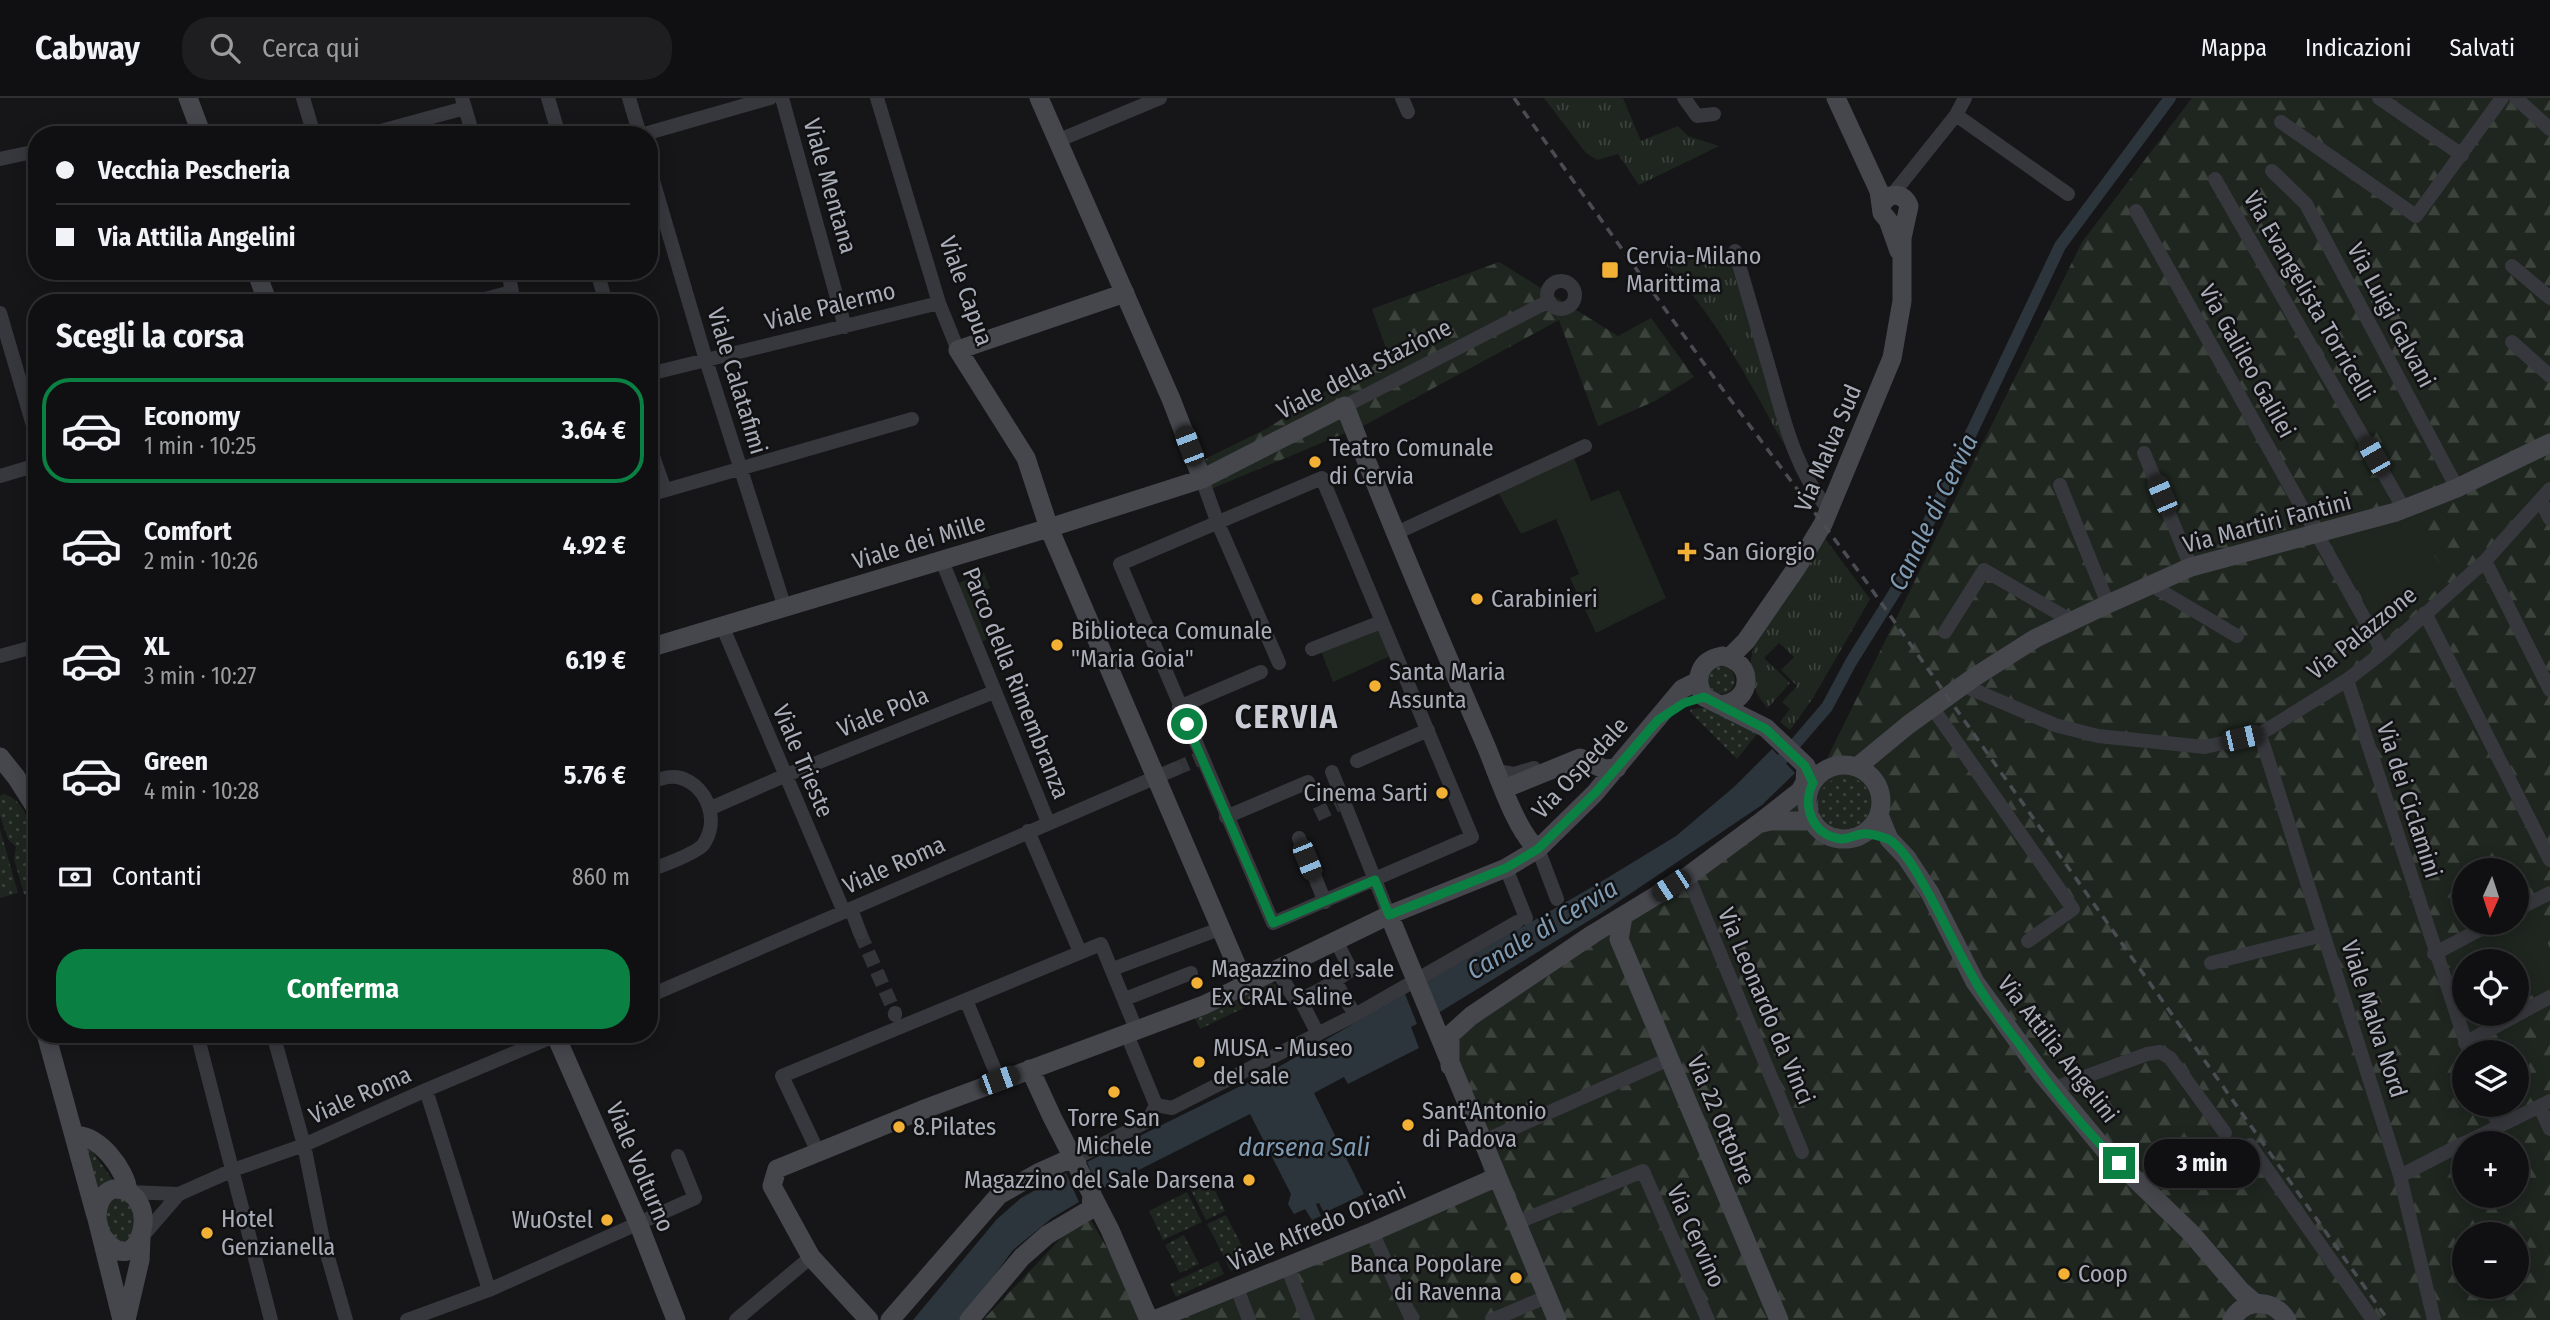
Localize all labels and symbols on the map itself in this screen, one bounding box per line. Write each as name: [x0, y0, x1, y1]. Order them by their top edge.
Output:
street label: Viale Mentana: [797, 115, 863, 257]
street label: Via Evangelista Torricelli: [2238, 186, 2380, 406]
street label: Viale Capua: [933, 233, 999, 349]
street label: Via Luigi Galvani: [2341, 238, 2441, 392]
place label: Cervia-Milano Marittima: [1626, 242, 1761, 298]
marker: Cervia-Milano Marittima: [1600, 260, 1620, 280]
street label: Viale Palermo: [762, 276, 898, 336]
street label: Via Galileo Galilei: [2193, 279, 2301, 443]
street label: Viale Calatafimi: [701, 304, 773, 458]
street label: Viale della Stazione: [1272, 313, 1456, 425]
street label: Via Malva Sud: [1789, 380, 1867, 516]
car: [1172, 423, 1207, 469]
water label: Canale di Cervia: [1882, 429, 1985, 595]
car: [2355, 433, 2394, 479]
place label: Teatro Comunale di Cervia: [1329, 434, 1494, 490]
marker: Teatro Comunale di Cervia: [1307, 454, 1323, 470]
car: [2145, 472, 2180, 518]
street label: Via Martiri Fantini: [2180, 487, 2354, 559]
street label: Viale dei Mille: [849, 509, 989, 575]
place label: San Giorgio: [1703, 538, 1815, 566]
marker: San Giorgio: [1677, 542, 1697, 562]
street label: Parco della Rimembranza: [957, 563, 1075, 803]
street label: Via Palazzone: [2302, 580, 2422, 686]
place label: Carabinieri: [1491, 585, 1598, 613]
marker: Carabinieri: [1469, 591, 1485, 607]
place label: Biblioteca Comunale "Maria Goia": [1071, 617, 1272, 673]
marker: Biblioteca Comunale "Maria Goia": [1049, 637, 1065, 653]
place label: Santa Maria Assunta: [1389, 658, 1505, 714]
marker: Santa Maria Assunta: [1367, 678, 1383, 694]
street label: Viale Pola: [833, 681, 933, 743]
district label: CERVIA: [1235, 698, 1339, 736]
street label: Viale Trieste: [767, 700, 839, 822]
route start: [1171, 708, 1203, 740]
street label: Via Ospedale: [1526, 712, 1634, 824]
street label: Via dei Ciclamini: [2371, 719, 2447, 881]
car: [2220, 723, 2265, 753]
place label: Cinema Sarti: [1303, 779, 1428, 807]
marker: Cinema Sarti: [1434, 785, 1450, 801]
street label: Viale Roma: [838, 830, 950, 900]
car: [1290, 837, 1325, 883]
north arrow: [2452, 858, 2529, 934]
car: [1648, 866, 1695, 906]
water label: Canale di Cervia: [1461, 872, 1623, 987]
street label: Via Leonardo da Vinci: [1712, 903, 1820, 1109]
street label: Viale Malva Nord: [2335, 937, 2413, 1101]
place label: Magazzino del sale Ex CRAL Saline: [1211, 955, 1394, 1011]
street label: Via Attilia Angelini: [1992, 970, 2124, 1128]
marker: Magazzino del sale Ex CRAL Saline: [1189, 975, 1205, 991]
place label: MUSA - Museo del sale: [1213, 1034, 1353, 1090]
street label: Via 22 Ottobre: [1681, 1051, 1761, 1189]
marker: MUSA - Museo del sale: [1191, 1054, 1207, 1070]
street label: Viale Roma: [304, 1060, 416, 1130]
car: [976, 1063, 1023, 1097]
marker: Torre San Michele: [1106, 1084, 1122, 1100]
place label: Sant'Antonio di Padova: [1422, 1097, 1547, 1153]
street label: Viale Volturno: [600, 1098, 680, 1236]
place label: Torre San Michele: [1068, 1104, 1160, 1160]
place label: 8.Pilates: [913, 1113, 996, 1141]
marker: Sant'Antonio di Padova: [1400, 1117, 1416, 1133]
marker: 8.Pilates: [891, 1119, 907, 1135]
water label: darsena Sali: [1238, 1132, 1370, 1163]
callout: 3 min: [2144, 1138, 2259, 1188]
route end: [2103, 1147, 2135, 1179]
place label: Magazzino del Sale Darsena: [964, 1166, 1235, 1194]
marker: Magazzino del Sale Darsena: [1241, 1172, 1257, 1188]
street label: Viale Alfredo Oriani: [1224, 1177, 1410, 1277]
street label: Via Cervino: [1661, 1180, 1731, 1292]
place label: Hotel Genzianella: [221, 1205, 335, 1261]
place label: WuOstel: [512, 1206, 593, 1234]
marker: WuOstel: [599, 1212, 615, 1228]
marker: Hotel Genzianella: [199, 1225, 215, 1241]
place label: Banca Popolare di Ravenna: [1350, 1250, 1502, 1306]
place label: Coop: [2078, 1260, 2128, 1288]
marker: Coop: [2056, 1266, 2072, 1282]
marker: Banca Popolare di Ravenna: [1508, 1270, 1524, 1286]

